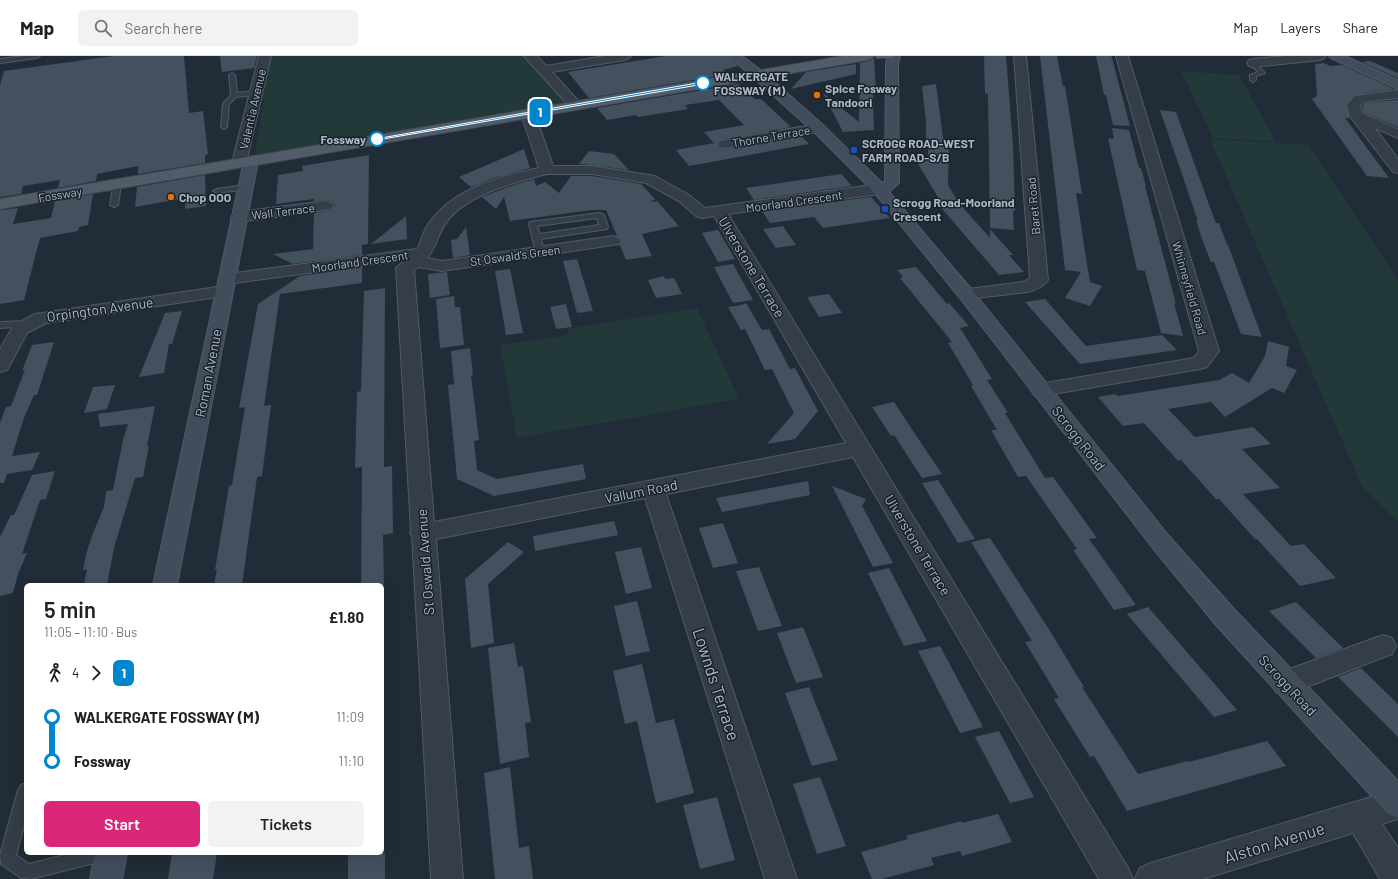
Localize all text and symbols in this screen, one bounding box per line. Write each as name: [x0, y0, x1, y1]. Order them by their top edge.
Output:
search box: [78, 10, 358, 46]
text: Map: [20, 16, 54, 39]
icon: search: [92, 17, 114, 39]
text: Search here: [124, 19, 202, 37]
text: Map: [1233, 19, 1258, 36]
text: Layers: [1280, 19, 1321, 36]
text: Share: [1343, 19, 1378, 36]
street label: Valentia Avenue: [236, 67, 268, 151]
place label: WALKERGATE FOSSWAY (M): [714, 69, 788, 97]
marker: WALKERGATE FOSSWAY (M): [695, 75, 711, 91]
place label: Spice Fosway Tandoori: [825, 81, 897, 109]
marker: Spice Fosway Tandoori: [812, 90, 822, 100]
line badge: 1: [527, 99, 553, 125]
text: 1: [538, 103, 542, 120]
street label: Thorne Terrace: [731, 122, 811, 150]
marker: Fossway: [369, 131, 385, 147]
place label: Fossway: [320, 132, 366, 146]
place label: SCROGG ROAD-WEST FARM ROAD-S/B: [862, 136, 975, 164]
marker: SCROGG ROAD-WEST FARM ROAD-S/B: [849, 145, 859, 155]
street label: Baret Road: [1024, 177, 1042, 235]
street label: Fossway: [37, 184, 83, 204]
street label: Moorland Crescent: [745, 187, 843, 215]
place label: Chop OOO: [179, 190, 231, 204]
marker: Chop OOO: [166, 192, 176, 202]
place label: Scrogg Road-Moorland Crescent: [893, 195, 1015, 223]
street label: Wall Terrace: [250, 200, 316, 222]
marker: Scrogg Road-Moorland Crescent: [880, 204, 890, 214]
street label: Ulverstone Terrace: [715, 213, 789, 321]
street label: Whinneyfield Road: [1170, 240, 1210, 336]
street label: St Oswald's Green: [469, 242, 561, 268]
street label: Moorland Crescent: [311, 247, 409, 275]
street label: Orpington Avenue: [46, 293, 154, 325]
street label: Roman Avenue: [191, 327, 225, 419]
street label: Scrogg Road: [1049, 402, 1109, 474]
street label: Vallum Road: [603, 476, 679, 506]
street label: Ulverstone Terrace: [881, 491, 955, 599]
street label: St Oswald Avenue: [413, 508, 437, 616]
text: 5 min: [44, 596, 96, 622]
text: £1.80: [329, 608, 364, 626]
text: 11:05 – 11:10 · Bus: [44, 624, 137, 640]
street label: Lownds Terrace: [689, 625, 745, 743]
street label: Scrogg Road: [1256, 651, 1320, 719]
icon: walk: [44, 662, 66, 684]
icon: forward: [85, 662, 107, 684]
text: 1: [121, 664, 126, 681]
text: 4: [72, 665, 79, 681]
text: WALKERGATE FOSSWAY (M): [74, 708, 259, 726]
text: 11:09: [336, 709, 364, 725]
text: Fossway: [74, 752, 131, 770]
text: 11:10: [339, 753, 364, 769]
button: Start: [44, 801, 200, 847]
button: Tickets: [208, 801, 364, 847]
street label: Alston Avenue: [1221, 817, 1327, 867]

